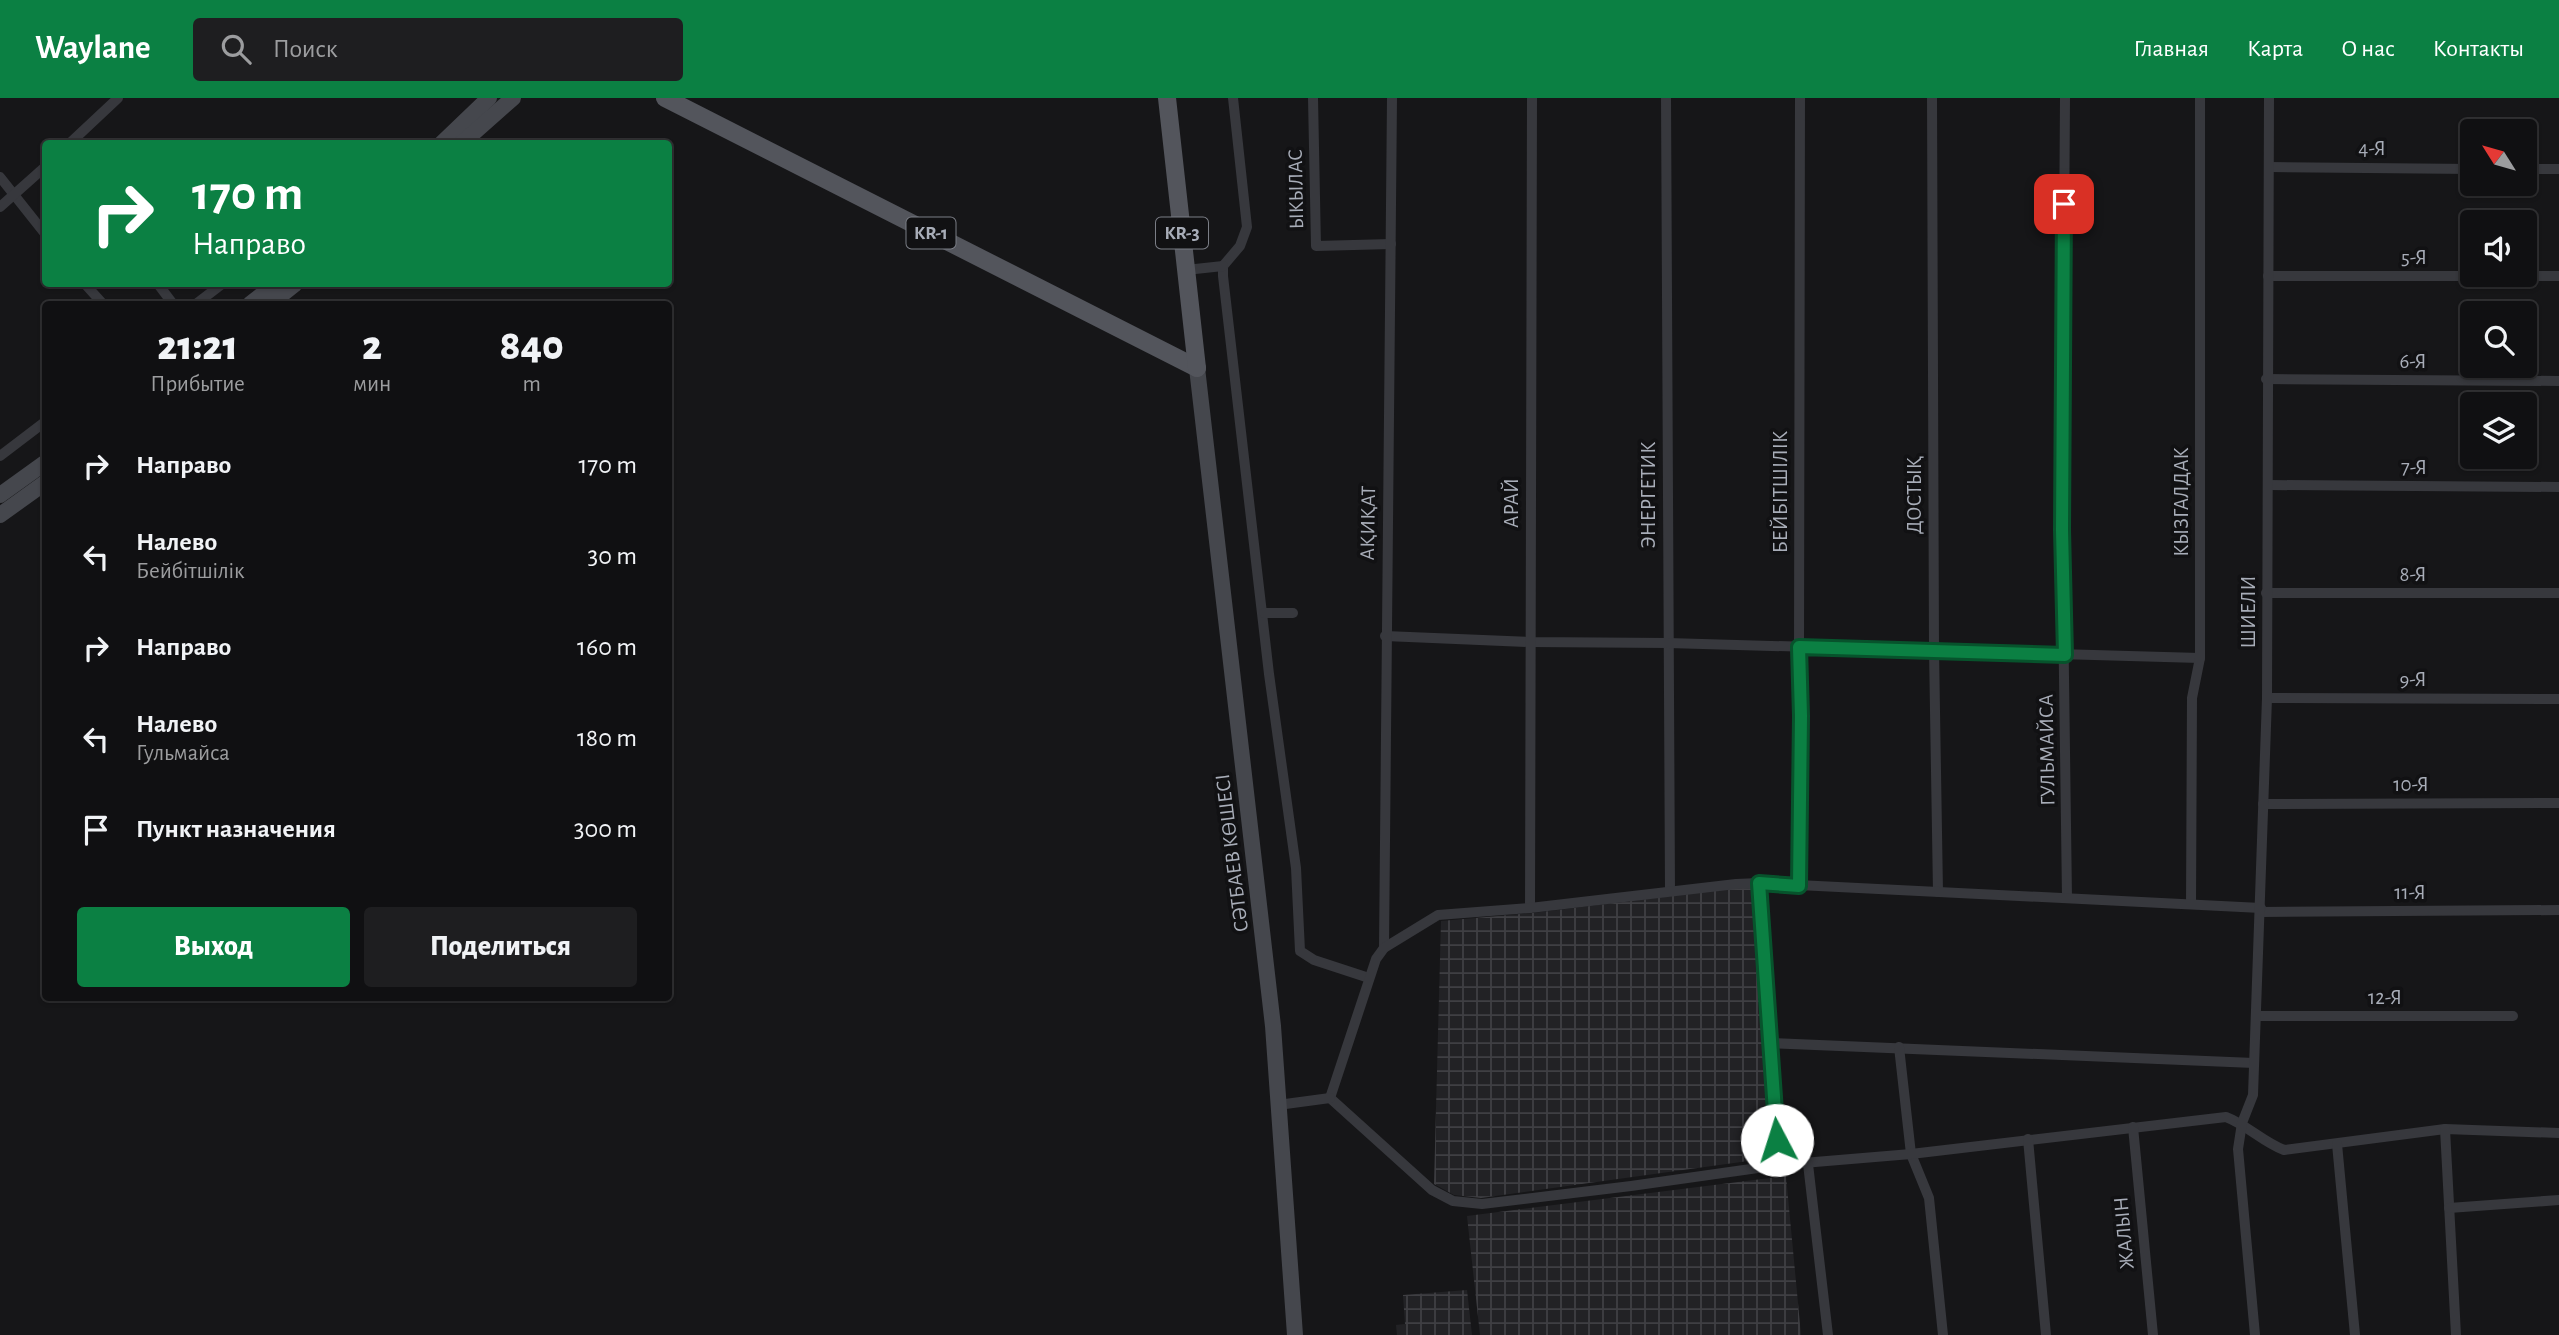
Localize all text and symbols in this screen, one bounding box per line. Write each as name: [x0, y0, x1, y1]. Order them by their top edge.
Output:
search box: [193, 18, 683, 81]
icon: search: [217, 30, 255, 68]
text: Waylane: [35, 32, 151, 65]
text: Поиск: [273, 36, 338, 62]
text: Главная: [2134, 37, 2209, 61]
text: Карта: [2247, 37, 2303, 61]
text: О нас: [2341, 37, 2395, 61]
text: Контакты: [2433, 37, 2524, 61]
north arrow: [2460, 119, 2538, 196]
map controls: [2460, 119, 2537, 469]
street label: 4-Я: [2358, 138, 2386, 159]
street label: ЫКЫЛАС: [1285, 149, 1307, 229]
icon: right: [77, 168, 168, 259]
text: 170 m: [192, 170, 303, 219]
pin: [2034, 174, 2094, 234]
icon: arrive: [2045, 185, 2083, 223]
button: sound: [2460, 210, 2537, 287]
road number: KR-1: [906, 217, 956, 248]
road number: KR-3: [1156, 217, 1208, 248]
text: Направо: [192, 228, 306, 260]
street label: 5-Я: [2401, 247, 2427, 268]
button: search: [2460, 301, 2537, 378]
text: 21:21: [157, 325, 238, 367]
text: 2: [362, 325, 382, 367]
text: 840: [499, 325, 564, 367]
street label: 6-Я: [2399, 351, 2427, 372]
text: Прибытие: [150, 373, 245, 396]
text: мин: [353, 373, 391, 396]
text: m: [522, 373, 541, 396]
button: layers: [2460, 392, 2537, 469]
street label: БЕЙБІТШІЛІК: [1769, 431, 1791, 553]
street label: ЭНЕРГЕТИК: [1638, 442, 1659, 548]
icon: right: [77, 447, 115, 485]
street label: КЫЗГАЛДАК: [2171, 447, 2192, 557]
text: Направо: [136, 452, 231, 478]
text: 170 m: [578, 452, 637, 478]
street label: ДОСТЫҚ: [1904, 456, 1925, 534]
street label: 7-Я: [2401, 457, 2427, 478]
street label: АРАЙ: [1500, 478, 1522, 528]
street label: АҚИҚАТ: [1357, 485, 1379, 560]
text: Налево: [136, 529, 217, 555]
icon: left: [77, 538, 115, 576]
text: 30 m: [587, 543, 637, 569]
text: Бейбітшілік: [136, 560, 244, 583]
street label: 8-Я: [2399, 564, 2427, 585]
street label: ШИЕЛИ: [2238, 576, 2259, 648]
icon: right: [77, 629, 115, 667]
text: Направо: [136, 634, 231, 660]
text: 160 m: [577, 634, 637, 660]
street label: 9-Я: [2399, 669, 2427, 690]
street label: ГУЛЬМАЙСА: [2035, 694, 2058, 806]
text: Налево: [136, 711, 217, 737]
icon: left: [77, 720, 115, 758]
text: 180 m: [577, 725, 637, 751]
text: Гульмайса: [136, 742, 230, 765]
street label: СӘТБАЕВ КӨШЕСІ: [1212, 773, 1252, 933]
street label: 10-Я: [2393, 774, 2429, 795]
icon: arrive: [77, 811, 115, 849]
text: Пункт назначения: [136, 816, 336, 842]
text: 300 m: [574, 816, 637, 842]
street label: 11-Я: [2394, 882, 2426, 903]
button: Выход: [77, 907, 350, 987]
button: Поделиться: [364, 907, 637, 987]
street label: 12-Я: [2368, 987, 2402, 1008]
position arrow: [1740, 1103, 1814, 1177]
street label: ЖАЛЫН: [2110, 1196, 2138, 1270]

